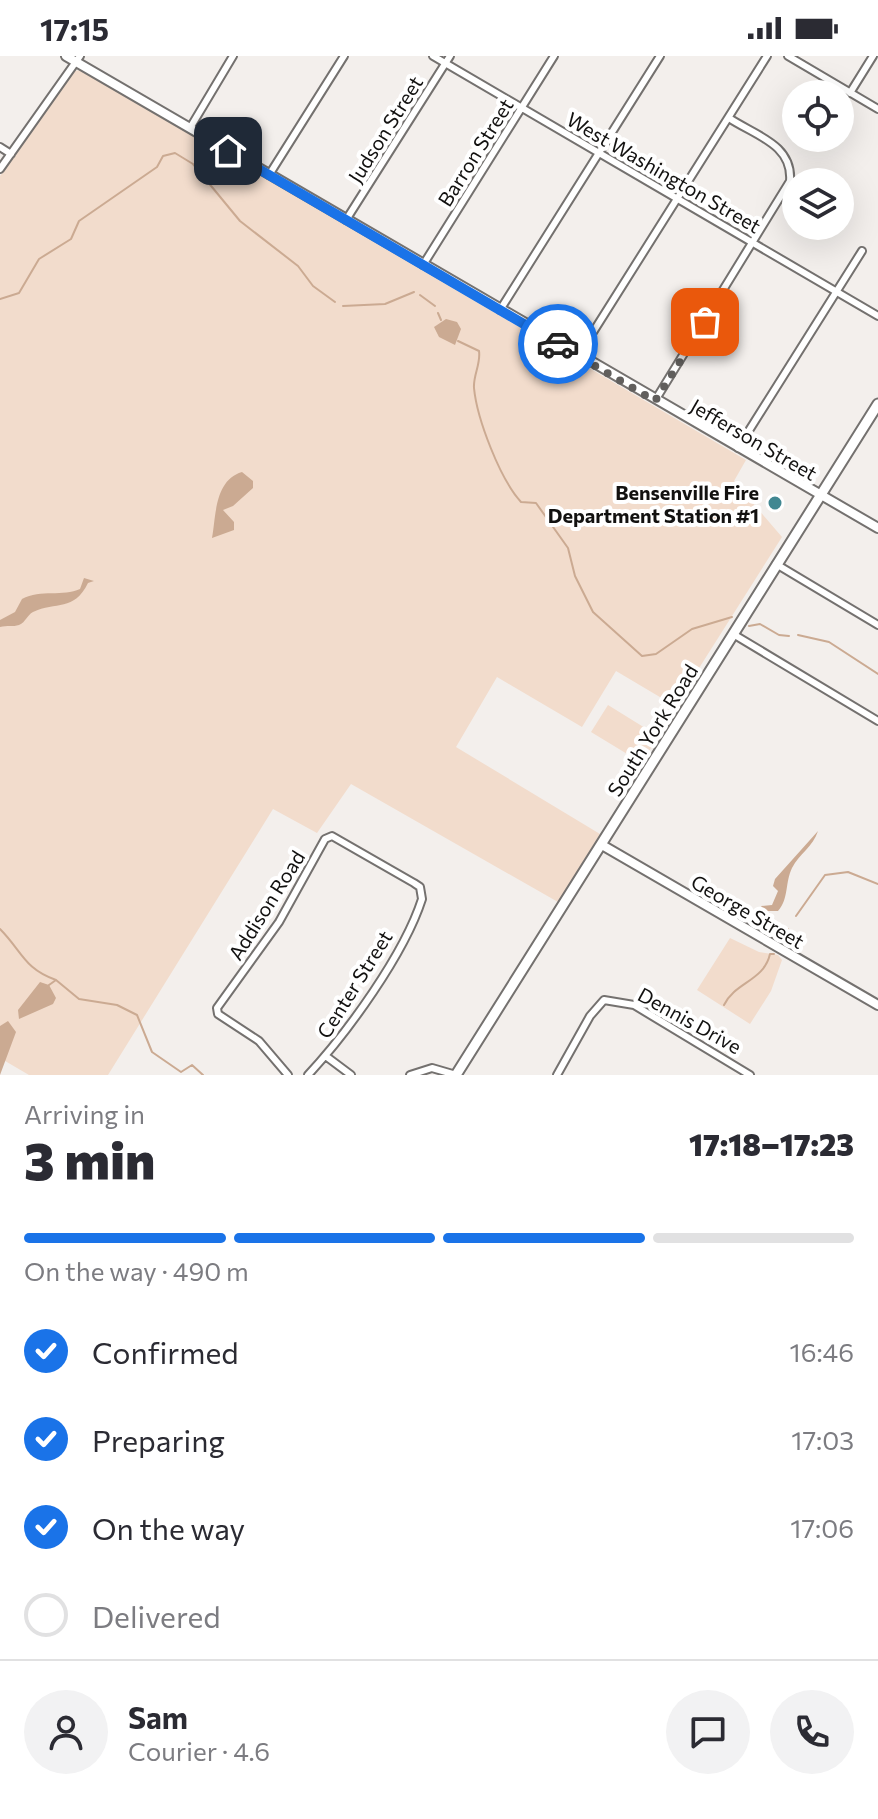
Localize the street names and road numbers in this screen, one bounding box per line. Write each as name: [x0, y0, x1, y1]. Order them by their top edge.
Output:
street label: Judson Street: [343, 71, 427, 187]
street label: Barron Street: [432, 94, 518, 210]
street label: West Washington Street: [563, 107, 765, 237]
street label: Jefferson Street: [686, 393, 822, 485]
street label: South York Road: [602, 660, 702, 800]
street label: Addison Road: [223, 846, 309, 964]
street label: George Street: [687, 869, 809, 953]
street label: Center Street: [311, 926, 397, 1042]
street label: Dennis Drive: [634, 982, 746, 1058]

